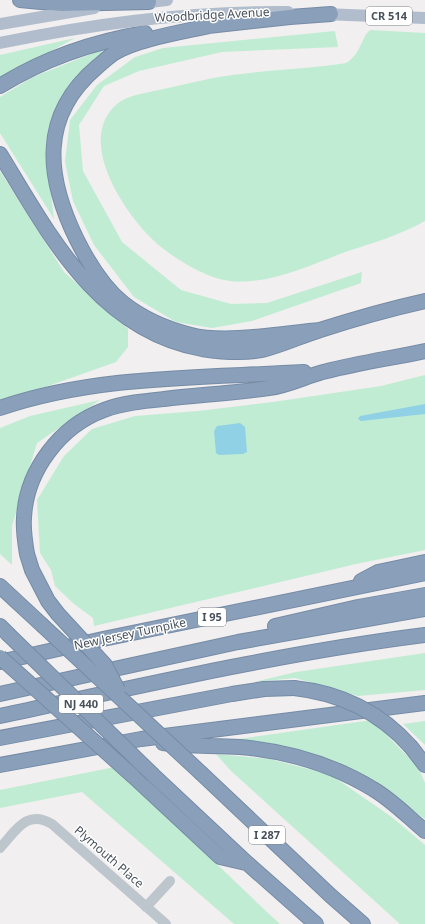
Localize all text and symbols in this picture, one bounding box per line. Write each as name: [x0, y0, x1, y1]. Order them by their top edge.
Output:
street label: Woodbridge Avenue: [154, 3, 270, 26]
road number: CR 514: [366, 7, 412, 25]
road number: I 95: [198, 608, 226, 626]
street label: New Jersey Turnpike: [72, 613, 188, 654]
road number: NJ 440: [59, 695, 103, 713]
street label: Plymouth Place: [71, 822, 148, 892]
road number: I 287: [249, 826, 285, 844]

